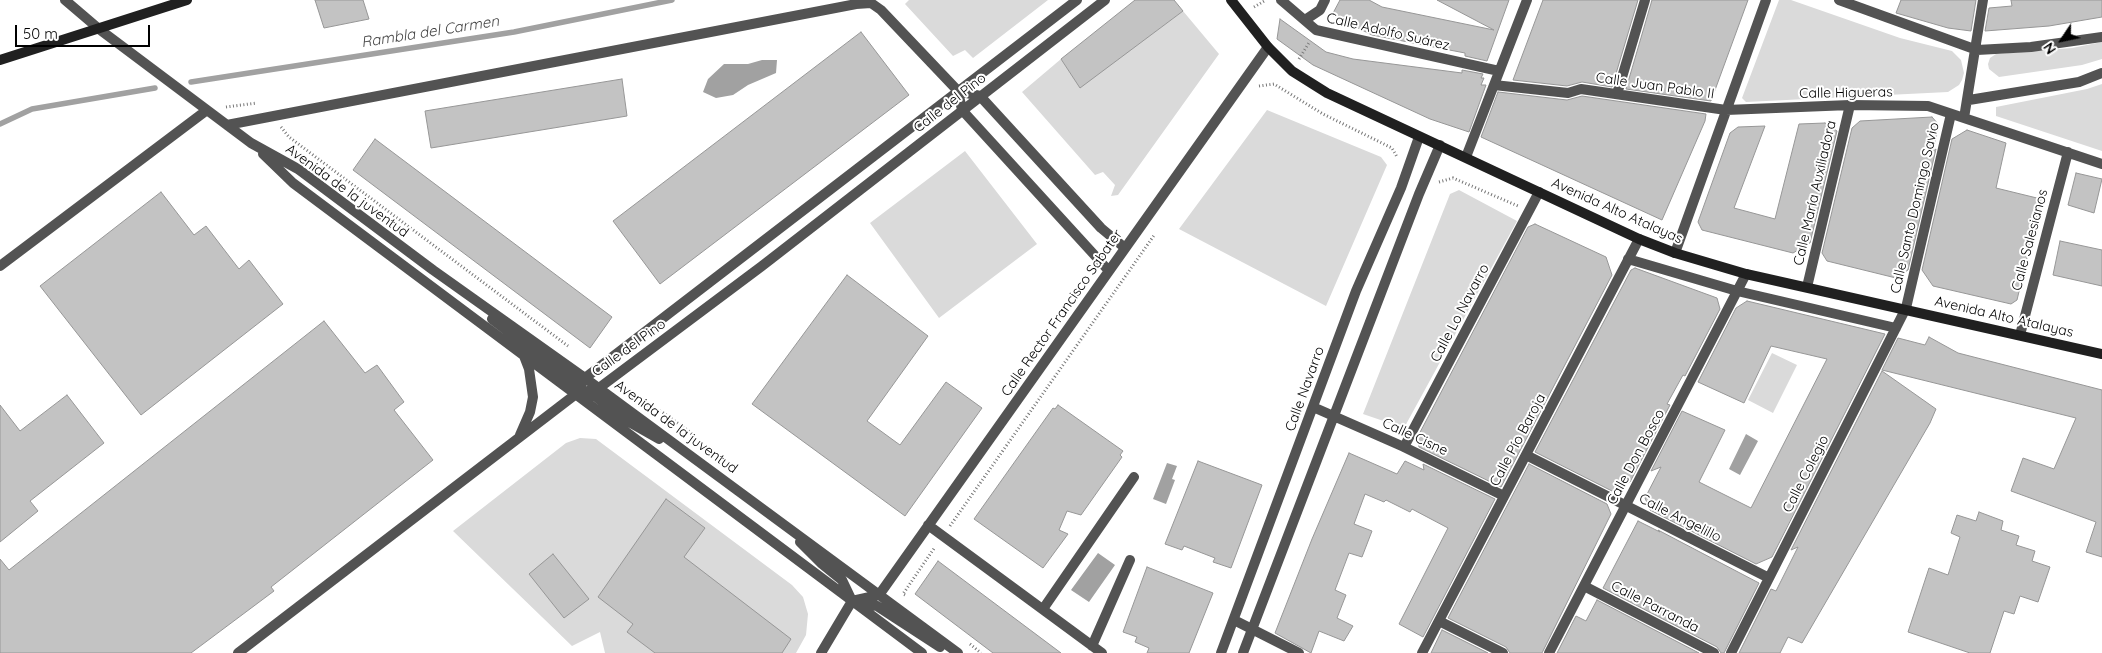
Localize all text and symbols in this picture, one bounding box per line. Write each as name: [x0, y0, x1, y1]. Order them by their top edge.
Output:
street label: Calle Adolfo Suárez: [1325, 10, 1451, 54]
water label: Rambla del Carmen: [360, 12, 500, 52]
scale bar: [18, 15, 152, 47]
north arrow: [2037, 15, 2087, 65]
text: 50 m: [23, 24, 58, 43]
text: N: [2039, 39, 2060, 58]
street label: Calle Juan Pablo II: [1595, 69, 1715, 103]
street label: Calle del Pino: [911, 70, 989, 136]
street label: Calle Higueras: [1799, 84, 1893, 102]
street label: Calle María Auxiliadora: [1790, 119, 1840, 267]
street label: Calle Santo Domingo Savio: [1887, 121, 1943, 295]
street label: Avenida de la juventud: [282, 141, 412, 241]
street label: Avenida Alto Atalayas: [1549, 174, 1685, 248]
street label: Calle Salesianos: [2008, 188, 2052, 292]
street label: Calle Rector Francisco Sabater: [998, 226, 1126, 400]
street label: Calle Lo Navarro: [1427, 261, 1493, 365]
street label: Avenida Alto Atalayas: [1933, 293, 2075, 341]
street label: Calle del Pino: [589, 316, 669, 380]
street label: Calle Navarro: [1282, 344, 1328, 434]
street label: Avenida de la juventud: [611, 377, 741, 477]
street label: Calle Pío Baroja: [1486, 391, 1550, 489]
street label: Calle Don Bosco: [1604, 406, 1668, 508]
street label: Calle Cisne: [1380, 415, 1450, 459]
street label: Calle Colegio: [1779, 433, 1833, 515]
street label: Calle Angelillo: [1636, 490, 1724, 546]
street label: Calle Parranda: [1608, 578, 1702, 636]

